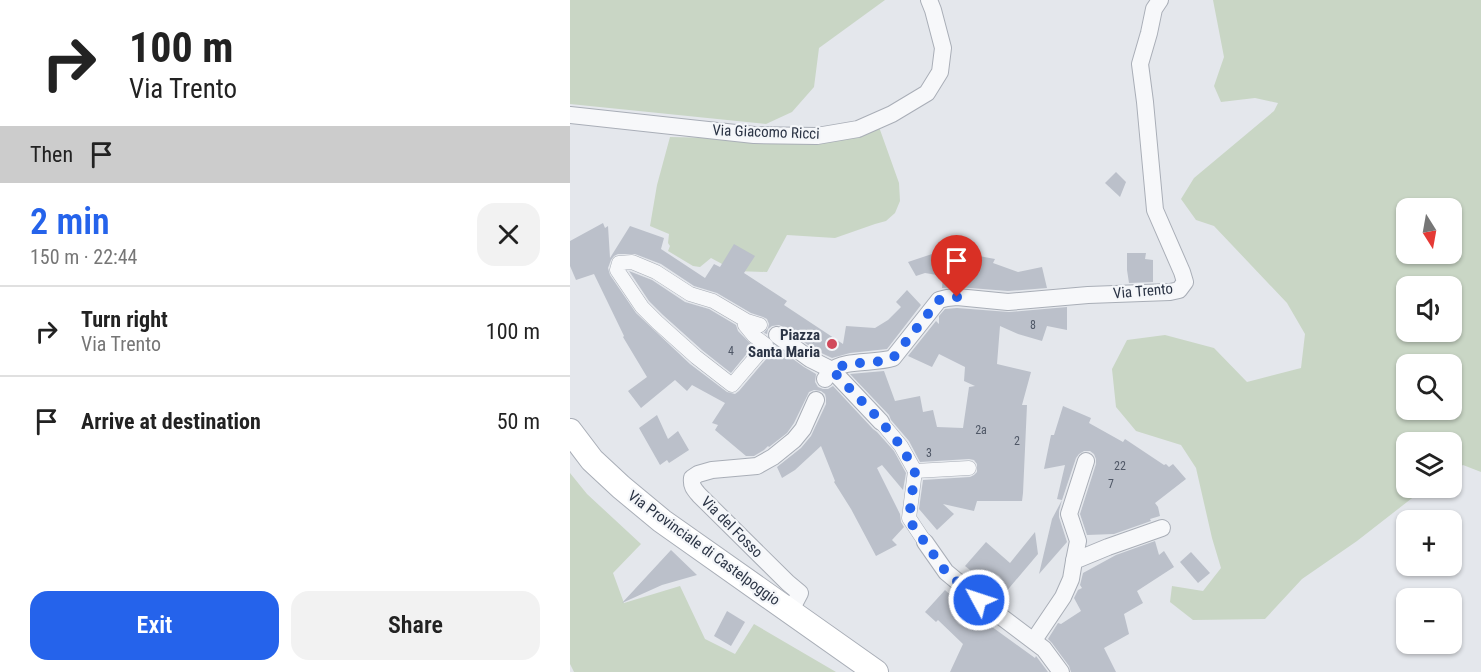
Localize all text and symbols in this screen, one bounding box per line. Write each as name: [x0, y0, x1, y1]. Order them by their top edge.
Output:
text: 100 m: [129, 23, 234, 72]
icon: right: [30, 24, 108, 102]
text: Via Trento: [129, 73, 237, 105]
street label: Via Giacomo Ricci: [712, 121, 820, 143]
icon: arrive: [85, 138, 118, 171]
text: Then: [30, 142, 73, 167]
north arrow: [1396, 198, 1462, 264]
map controls: [1396, 198, 1462, 654]
text: 2 min: [30, 201, 110, 243]
button: close: [477, 203, 540, 266]
pin: [931, 235, 982, 297]
icon: arrive: [940, 244, 973, 277]
text: 150 m · 22:44: [30, 245, 137, 269]
button: sound: [1396, 276, 1462, 342]
street label: Via Trento: [1112, 279, 1174, 303]
text: Turn right: [81, 307, 168, 332]
icon: right: [30, 315, 63, 348]
house number: 8: [1030, 318, 1036, 332]
text: 100 m: [486, 319, 540, 344]
place label: Piazza Santa Maria: [748, 326, 820, 361]
text: Via Trento: [81, 332, 161, 356]
marker: Piazza Santa Maria: [825, 337, 839, 351]
house number: 4: [728, 344, 734, 358]
button: search: [1396, 354, 1462, 420]
icon: arrive: [30, 405, 63, 438]
text: Arrive at destination: [81, 409, 261, 434]
text: 50 m: [497, 409, 540, 434]
house number: 2a: [975, 423, 987, 437]
button: layers: [1396, 432, 1462, 498]
house number: 2: [1014, 434, 1020, 448]
house number: 3: [926, 446, 932, 460]
house number: 22: [1114, 459, 1126, 473]
house number: 7: [1108, 477, 1114, 491]
street label: Via Provinciale di Castelpoggio: [624, 487, 784, 609]
street label: Via del Fosso: [697, 492, 767, 562]
button: +: [1396, 510, 1462, 576]
position arrow: [947, 568, 1011, 632]
button: −: [1396, 588, 1462, 654]
button: Exit: [30, 591, 279, 660]
button: Share: [291, 591, 540, 660]

